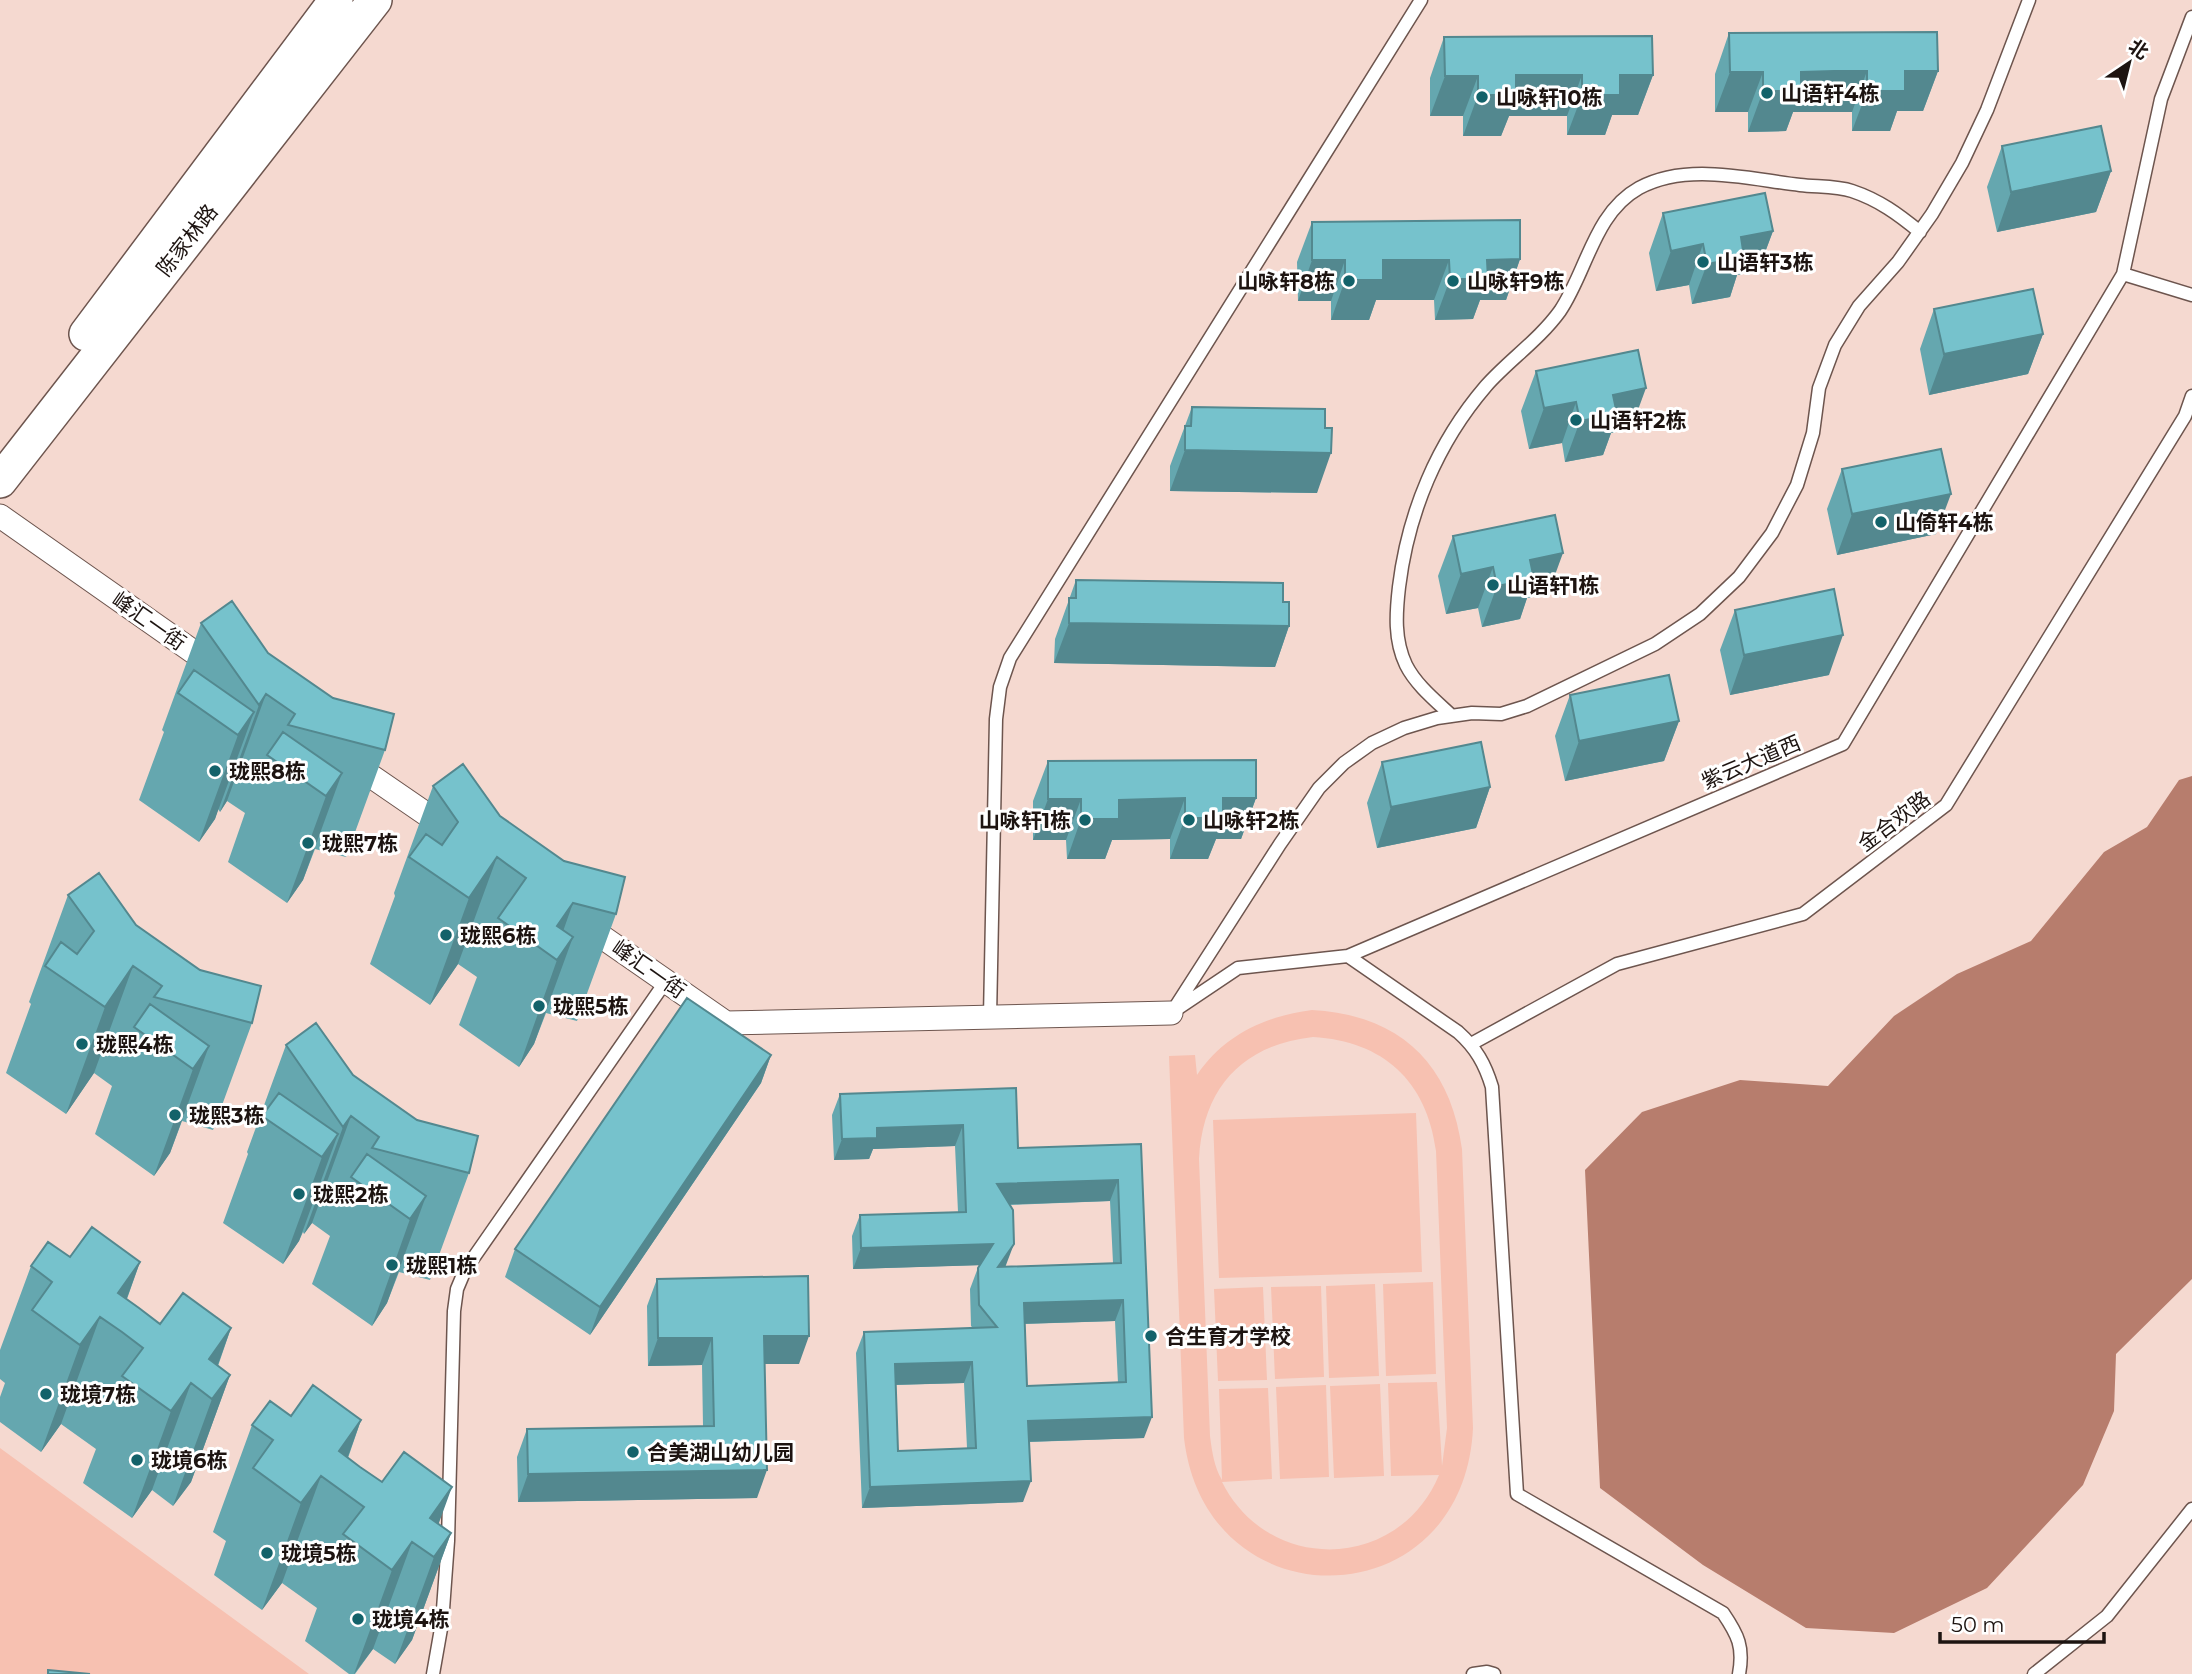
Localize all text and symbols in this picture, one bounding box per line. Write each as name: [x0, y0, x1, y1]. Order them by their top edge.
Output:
north arrow: [2094, 28, 2164, 98]
text: 北: [2124, 35, 2153, 64]
place label: 山语轩4栋: [1781, 81, 1879, 106]
place label: 山咏轩10栋: [1496, 85, 1603, 110]
marker: 山语轩4栋: [1759, 85, 1775, 101]
marker: 山咏轩10栋: [1474, 89, 1490, 105]
street label: 陈家林路: [151, 199, 223, 281]
place label: 山语轩3栋: [1717, 250, 1813, 275]
marker: 山语轩3栋: [1695, 254, 1711, 270]
place label: 山咏轩8栋: [1237, 269, 1335, 294]
place label: 山咏轩9栋: [1467, 269, 1564, 294]
marker: 山咏轩8栋: [1341, 273, 1357, 289]
marker: 山咏轩9栋: [1445, 273, 1461, 289]
place label: 山语轩2栋: [1590, 408, 1686, 433]
marker: 山语轩2栋: [1568, 412, 1584, 428]
place label: 山倚轩4栋: [1895, 510, 1993, 535]
marker: 山倚轩4栋: [1873, 514, 1889, 530]
place label: 山语轩1栋: [1507, 573, 1599, 598]
marker: 山语轩1栋: [1485, 577, 1501, 593]
street label: 峰汇一街: [107, 587, 191, 655]
street label: 紫云大道西: [1698, 730, 1804, 794]
place label: 珑熙8栋: [229, 759, 306, 784]
marker: 珑熙8栋: [207, 763, 223, 779]
street label: 金合欢路: [1853, 786, 1935, 856]
place label: 山咏轩1栋: [979, 808, 1071, 833]
place label: 山咏轩2栋: [1203, 808, 1299, 833]
marker: 山咏轩1栋: [1077, 812, 1093, 828]
marker: 山咏轩2栋: [1181, 812, 1197, 828]
place label: 珑熙7栋: [322, 831, 398, 856]
marker: 珑熙7栋: [300, 835, 316, 851]
place label: 珑熙6栋: [460, 923, 536, 948]
marker: 珑熙6栋: [438, 927, 454, 943]
street label: 峰汇一街: [607, 935, 691, 1003]
place label: 珑熙5栋: [553, 994, 629, 1019]
marker: 珑熙5栋: [531, 998, 547, 1014]
place label: 珑熙4栋: [96, 1032, 173, 1057]
marker: 珑熙4栋: [74, 1036, 90, 1052]
place label: 珑熙3栋: [189, 1103, 264, 1128]
marker: 珑熙3栋: [167, 1107, 183, 1123]
place label: 珑熙2栋: [313, 1182, 388, 1207]
marker: 珑熙2栋: [291, 1186, 307, 1202]
place label: 珑熙1栋: [406, 1253, 477, 1278]
marker: 珑熙1栋: [384, 1257, 400, 1273]
place label: 合生育才学校: [1165, 1324, 1291, 1349]
marker: 合生育才学校: [1143, 1328, 1159, 1344]
place label: 珑境7栋: [60, 1382, 136, 1407]
marker: 珑境7栋: [38, 1386, 54, 1402]
place label: 合美湖山幼儿园: [647, 1440, 794, 1465]
marker: 合美湖山幼儿园: [625, 1444, 641, 1460]
place label: 珑境6栋: [151, 1448, 227, 1473]
marker: 珑境6栋: [129, 1452, 145, 1468]
place label: 珑境5栋: [281, 1541, 357, 1566]
marker: 珑境5栋: [259, 1545, 275, 1561]
scale bar: [1940, 1600, 2104, 1644]
place label: 珑境4栋: [372, 1607, 449, 1632]
marker: 珑境4栋: [350, 1611, 366, 1627]
text: 50 m: [1951, 1612, 2005, 1637]

